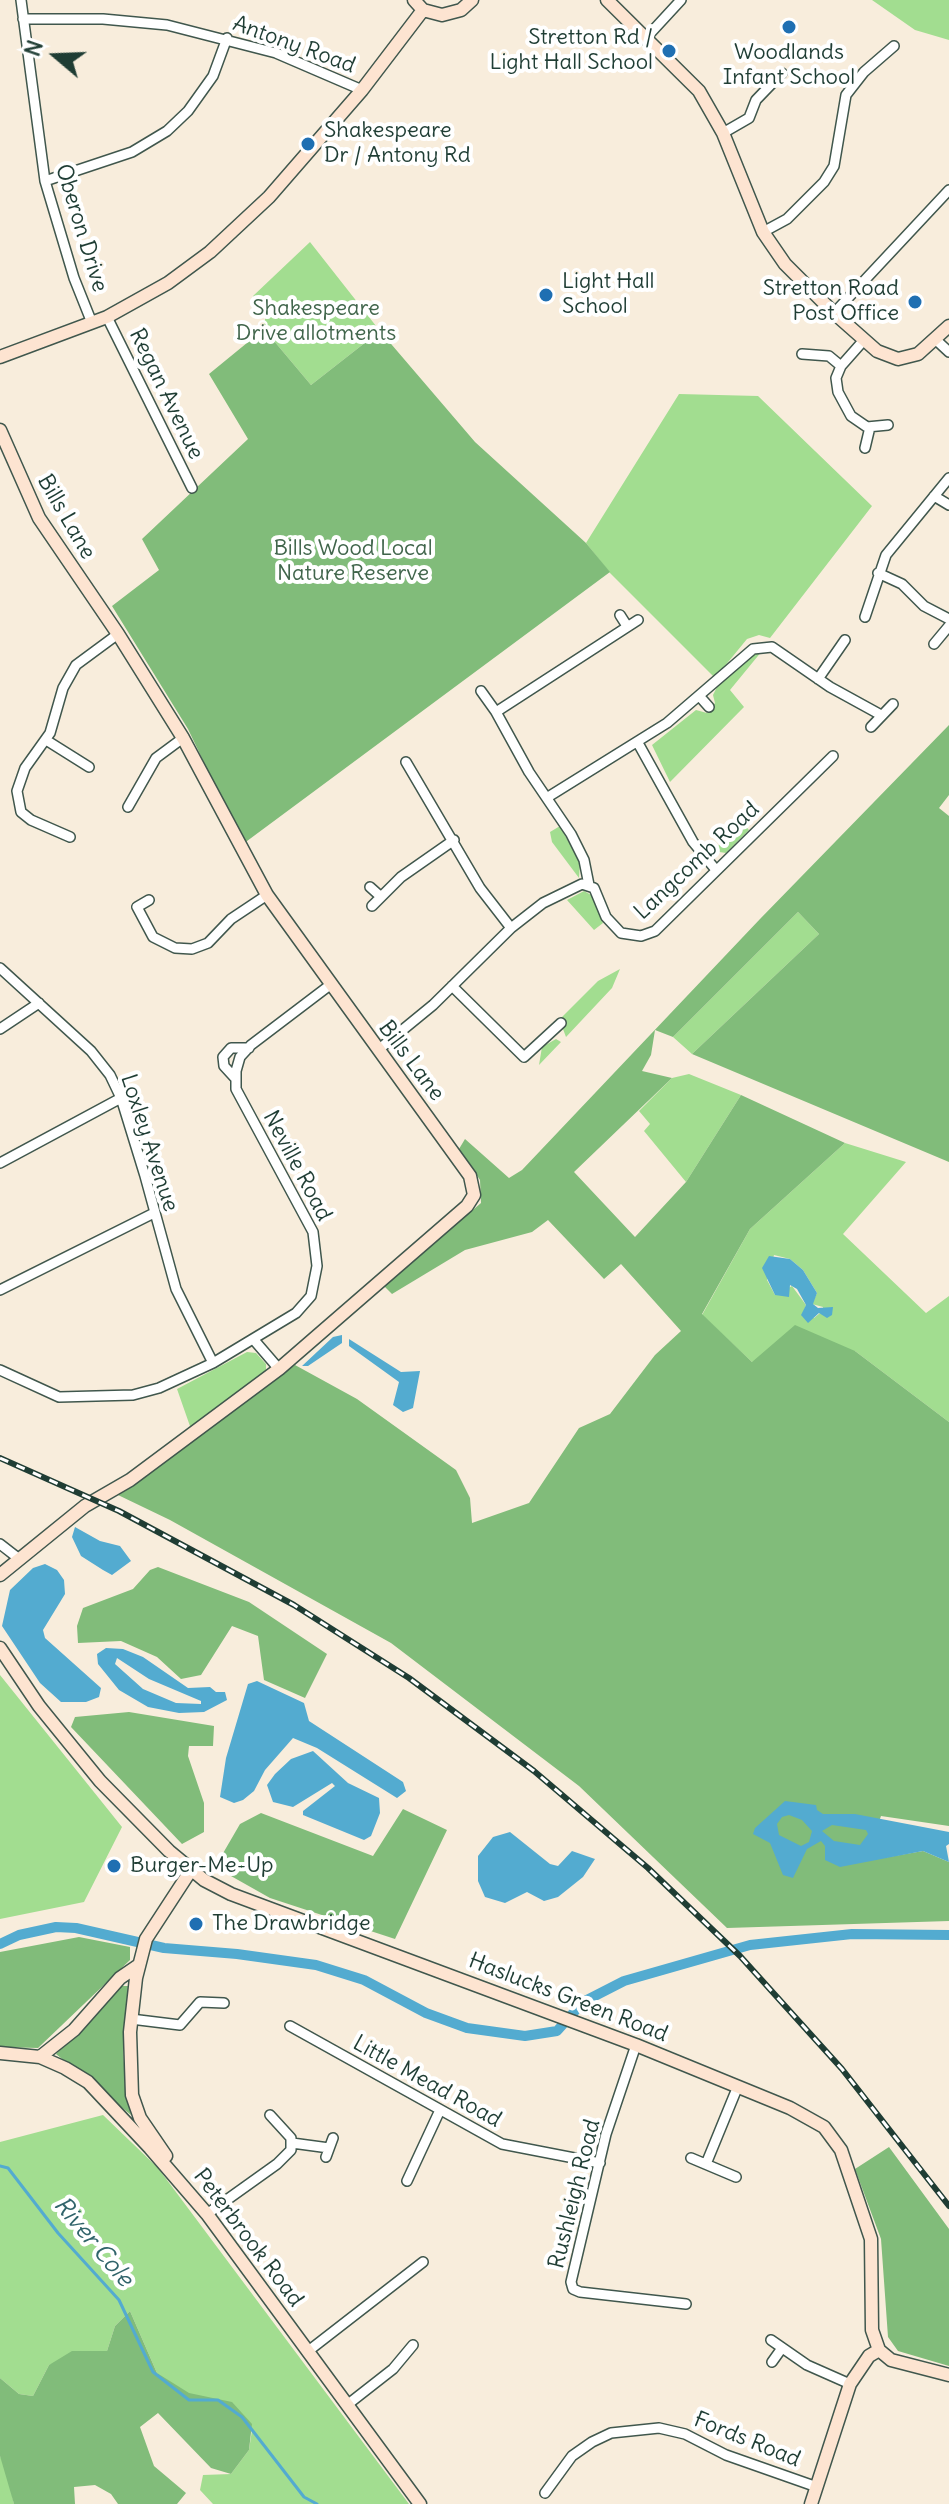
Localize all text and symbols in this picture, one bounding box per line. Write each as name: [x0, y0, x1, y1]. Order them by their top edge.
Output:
street label: Antony Road: [229, 11, 359, 79]
north arrow: [16, 16, 96, 96]
marker: Woodlands Infant School: [780, 18, 798, 36]
place label: Stretton Rd / Light Hall School: [489, 25, 653, 76]
text: N: [18, 36, 49, 60]
place label: Woodlands Infant School: [723, 40, 855, 92]
marker: Stretton Rd / Light Hall School: [660, 42, 678, 60]
place label: Shakespeare Dr / Antony Rd: [324, 118, 471, 170]
marker: Shakespeare Dr / Antony Rd: [299, 135, 317, 153]
street label: Oberon Drive: [49, 161, 113, 295]
place label: Light Hall School: [562, 269, 655, 320]
place label: Stretton Road Post Office: [763, 276, 899, 328]
marker: Light Hall School: [537, 286, 555, 304]
marker: Stretton Road Post Office: [906, 293, 924, 311]
park label: Shakespeare Drive allotments: [236, 296, 396, 348]
street label: Regan Avenue: [123, 324, 209, 464]
street label: Bills Lane: [31, 470, 101, 564]
park label: Bills Wood Local Nature Reserve: [273, 536, 433, 588]
street label: Langcomb Road: [629, 796, 765, 926]
street label: Bills Lane: [372, 1016, 450, 1106]
street label: Loxley Avenue: [114, 1071, 184, 1215]
street label: Neville Road: [257, 1106, 337, 1226]
place label: Burger-Me-Up: [130, 1853, 274, 1879]
marker: Burger-Me-Up: [105, 1857, 123, 1875]
place label: The Drawbridge: [212, 1911, 371, 1937]
marker: The Drawbridge: [187, 1915, 205, 1933]
street label: Haslucks Green Road: [465, 1948, 671, 2048]
street label: Little Mead Road: [348, 2030, 506, 2134]
street label: Rushleigh Road: [544, 2117, 606, 2271]
street label: Peterbrook Road: [188, 2164, 308, 2312]
water label: River Cole: [47, 2191, 139, 2293]
street label: Fords Road: [690, 2407, 804, 2473]

